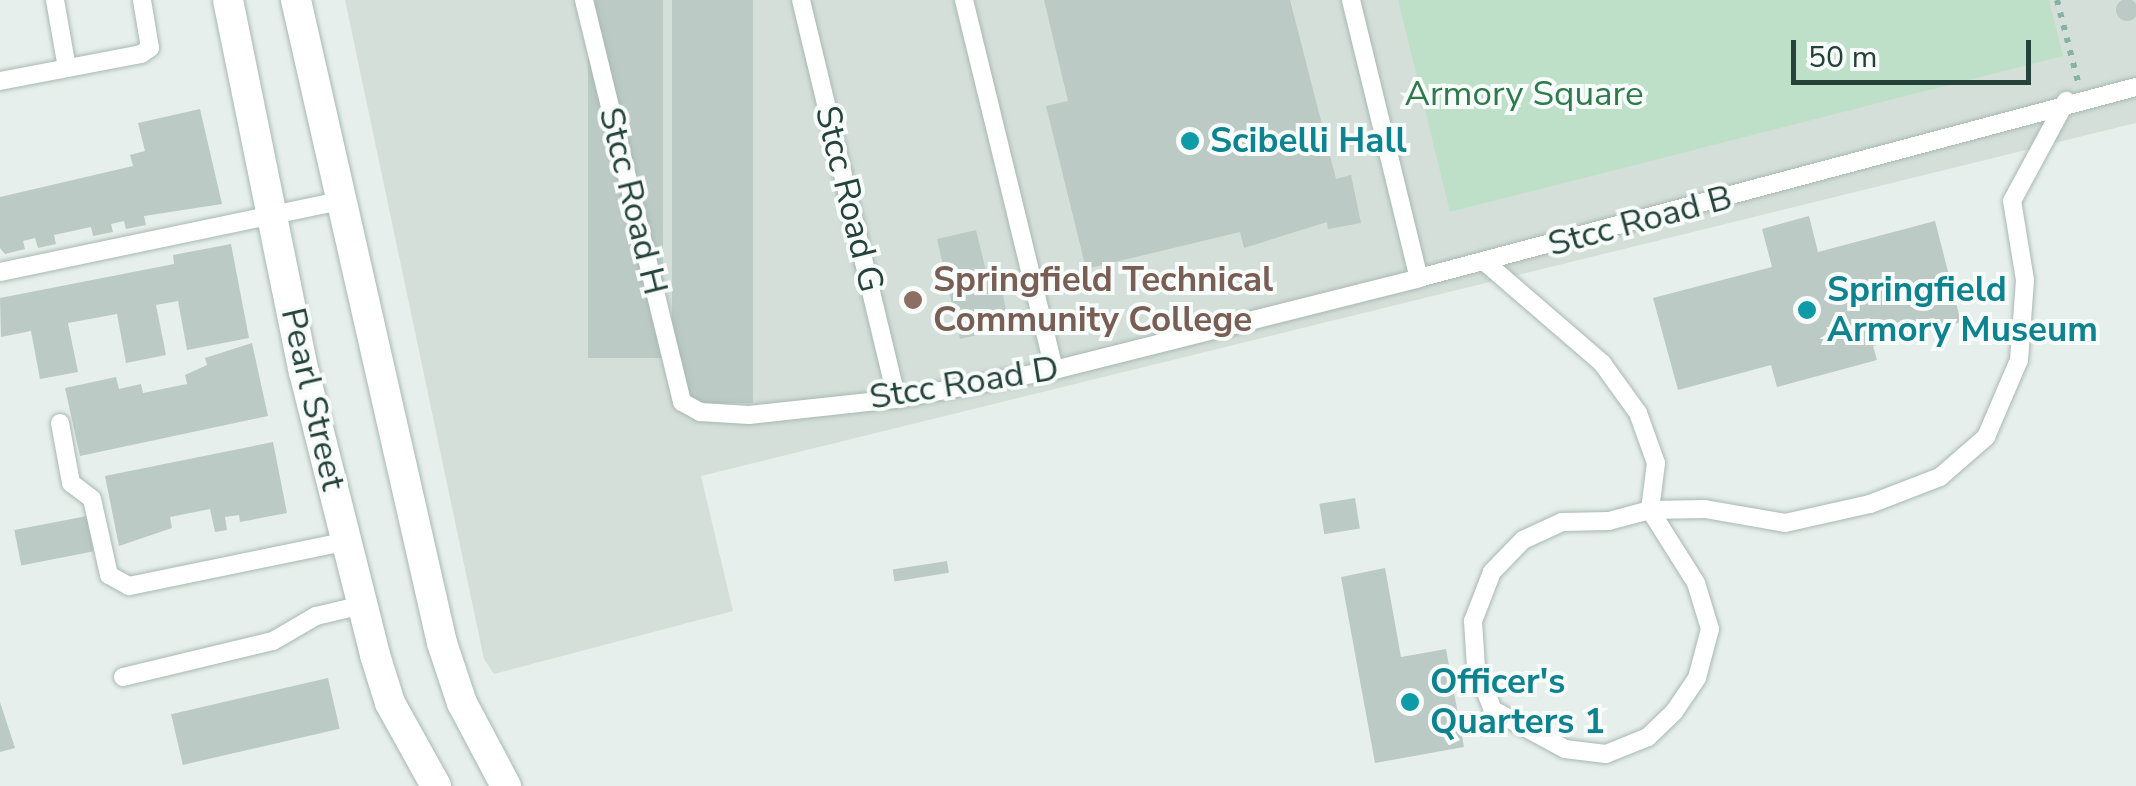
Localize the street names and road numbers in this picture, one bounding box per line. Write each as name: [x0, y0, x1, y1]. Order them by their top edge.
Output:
street label: Stcc Road G: [806, 102, 892, 296]
street label: Stcc Road H: [589, 103, 677, 299]
street label: Stcc Road B: [1543, 176, 1737, 266]
street label: Pearl Street: [272, 304, 354, 494]
street label: Stcc Road D: [866, 347, 1062, 419]

